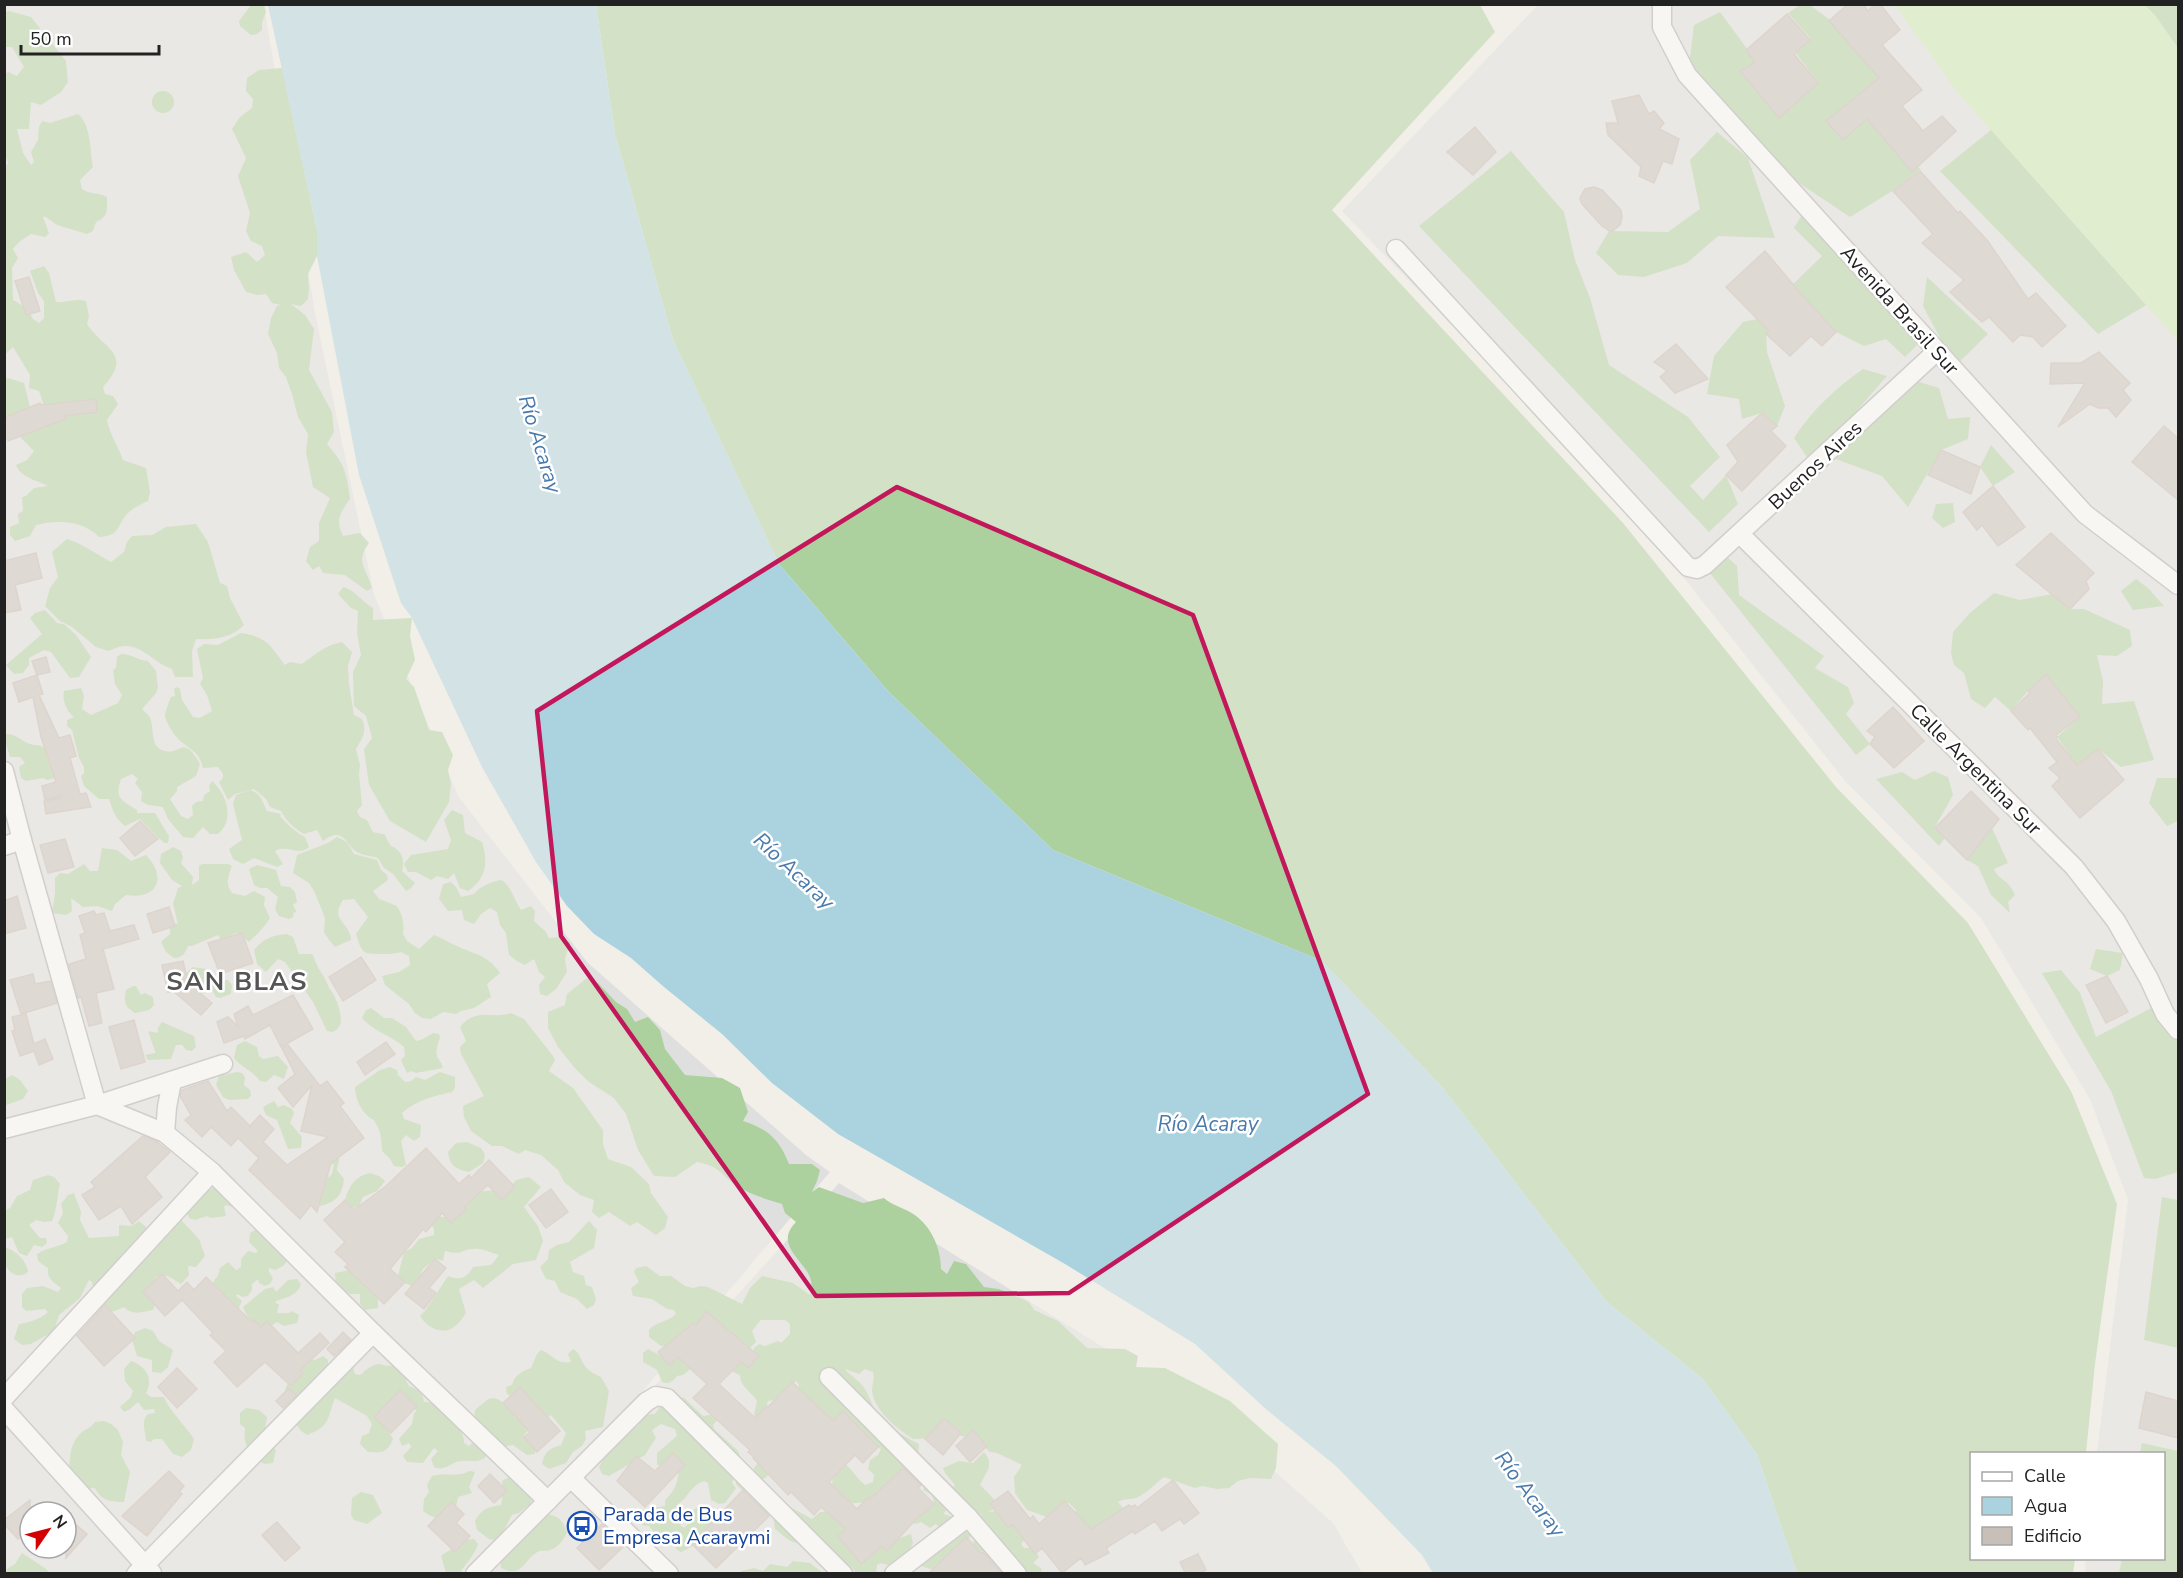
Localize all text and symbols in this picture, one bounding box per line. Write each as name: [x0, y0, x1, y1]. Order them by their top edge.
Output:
scale bar: [21, 18, 159, 56]
text: 50 m: [30, 27, 72, 51]
street label: Avenida Brasil Sur: [1834, 240, 1965, 381]
water label: Río Acaray: [512, 392, 569, 498]
street label: Buenos Aires: [1763, 415, 1868, 516]
street label: Calle Argentina Sur: [1904, 698, 2047, 841]
water label: Río Acaray: [747, 826, 841, 917]
district label: SAN BLAS: [166, 964, 308, 999]
water label: Río Acaray: [1157, 1110, 1260, 1138]
water label: Río Acaray: [1488, 1445, 1572, 1544]
legend: [1970, 1452, 2165, 1560]
text: Calle: [2024, 1464, 2066, 1488]
text: Agua: [2024, 1494, 2067, 1518]
north arrow: [18, 1500, 78, 1560]
place label: Parada de Bus Empresa Acaraymi: [603, 1501, 770, 1551]
bus stop icon: Parada de Bus Empresa Acaraymi: [566, 1510, 598, 1542]
text: N: [47, 1511, 72, 1533]
text: Edificio: [2024, 1524, 2082, 1548]

